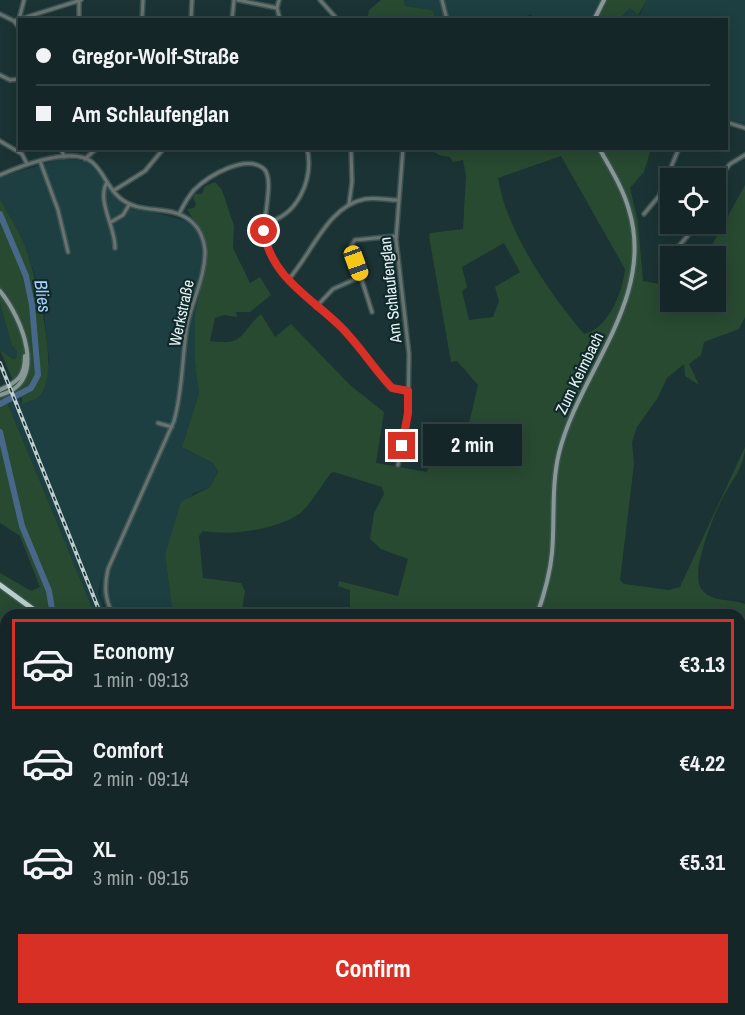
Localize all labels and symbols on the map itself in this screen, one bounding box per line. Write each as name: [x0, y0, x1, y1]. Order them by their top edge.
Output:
route start: [250, 217, 277, 244]
street label: Am Schlaufenglan: [373, 236, 407, 345]
car: [341, 243, 371, 283]
water label: Blies: [28, 278, 58, 314]
street label: Werkstraße: [163, 278, 199, 348]
street label: Zum Keimbach: [550, 328, 608, 418]
callout: 2 min: [423, 425, 522, 467]
route end: [388, 432, 415, 459]

